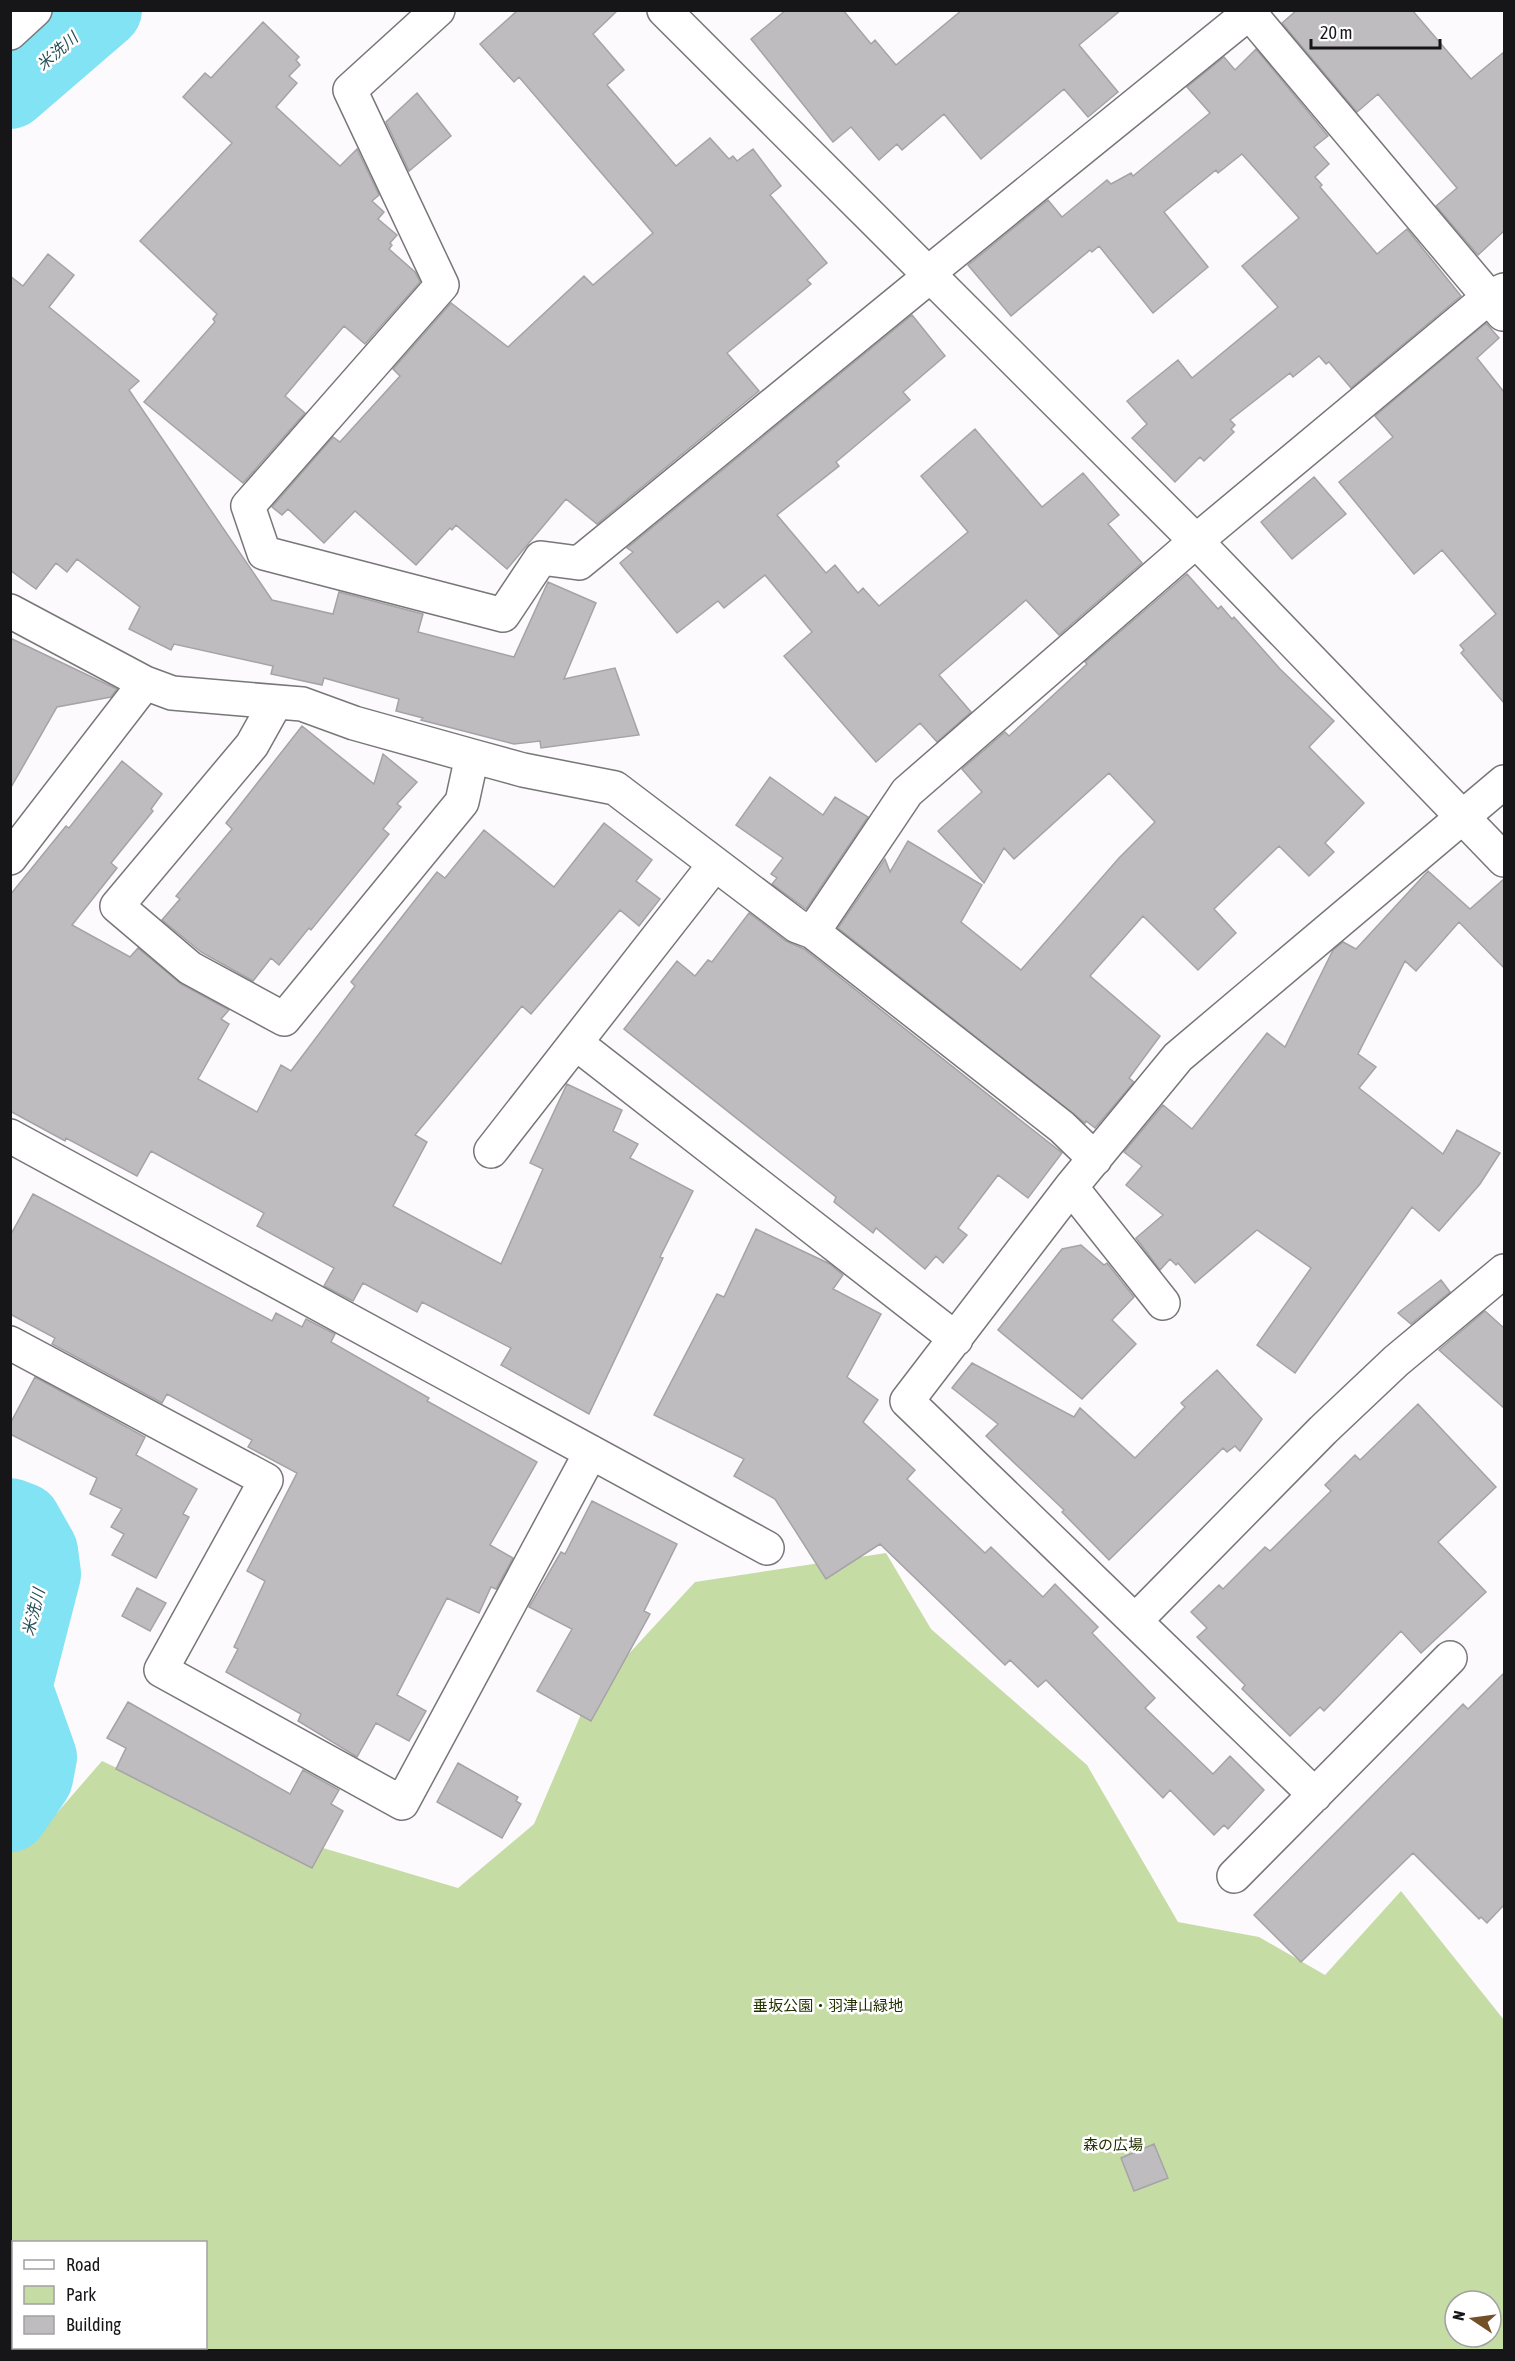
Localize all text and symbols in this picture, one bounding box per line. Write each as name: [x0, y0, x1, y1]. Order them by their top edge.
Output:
scale bar: [1311, 12, 1440, 50]
text: 20 m: [1320, 22, 1352, 43]
water label: 米洗川: [33, 27, 83, 74]
water label: 米洗川: [18, 1585, 48, 1637]
park label: 垂坂公園・羽津山緑地: [753, 1997, 903, 2014]
park label: 森の広場: [1083, 2136, 1143, 2153]
legend: [12, 2241, 207, 2349]
text: Road: [66, 2254, 100, 2275]
text: Park: [66, 2284, 96, 2305]
north arrow: [1443, 2289, 1503, 2349]
text: N: [1449, 2309, 1468, 2322]
text: Building: [66, 2314, 121, 2335]

